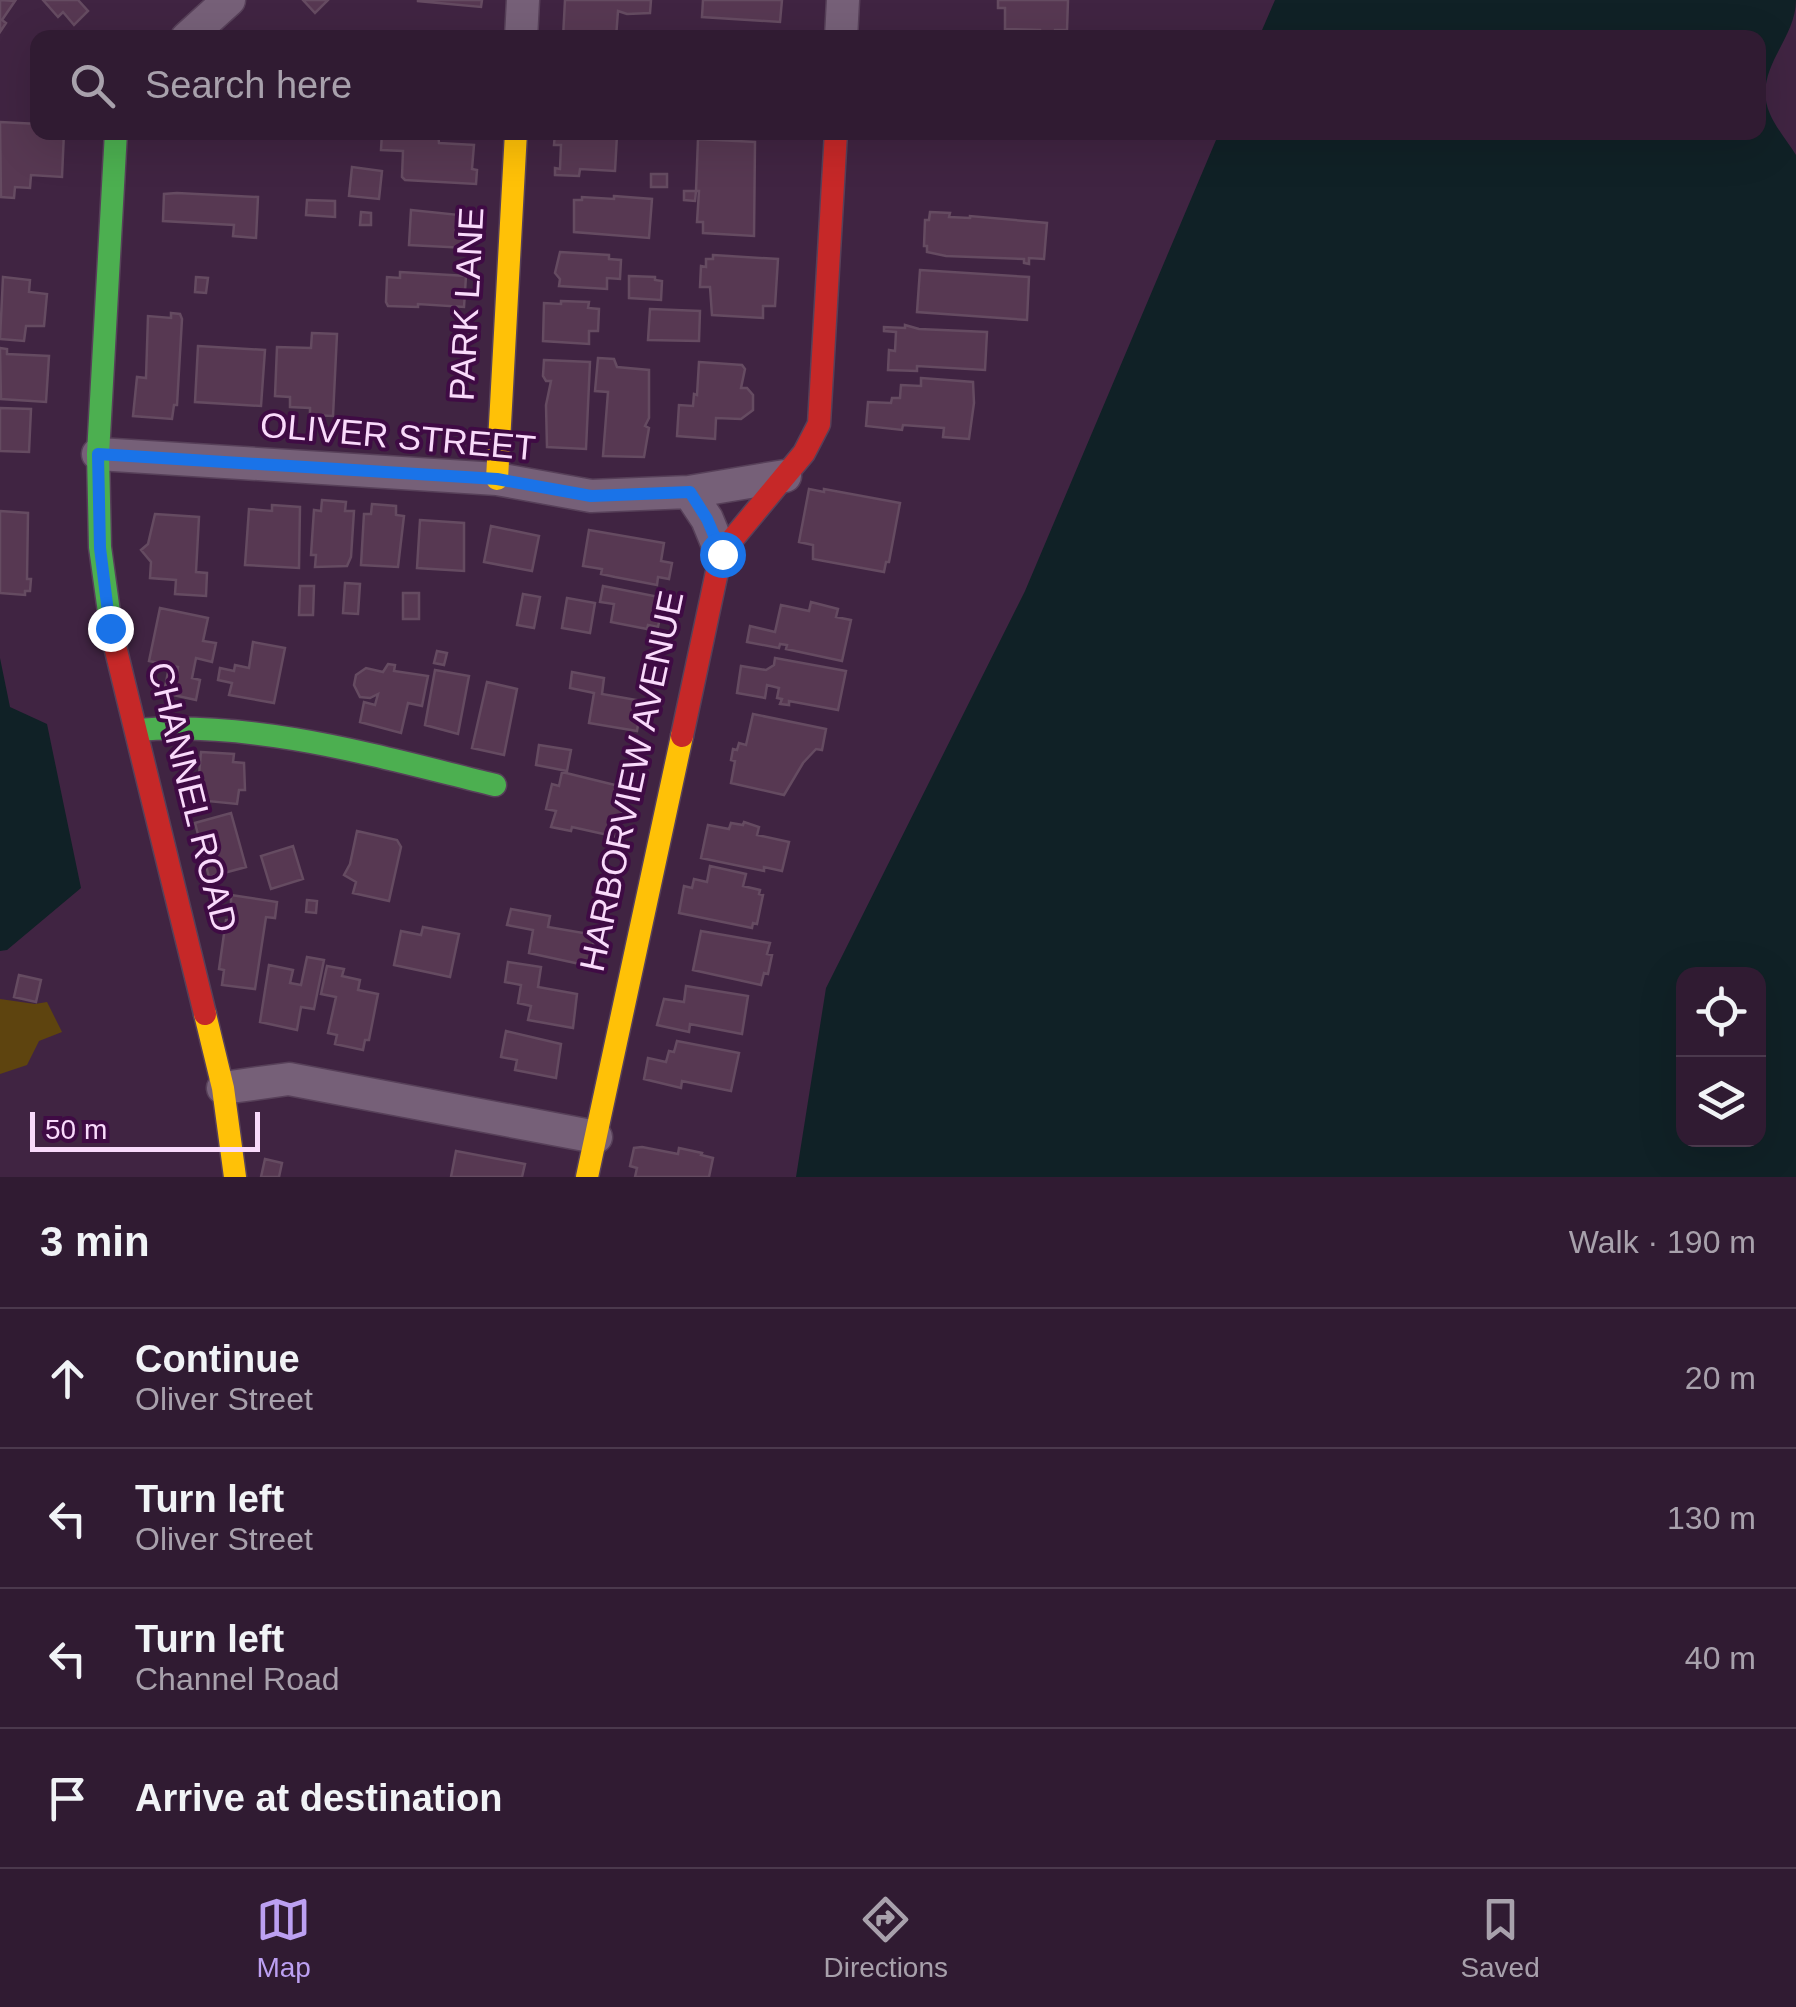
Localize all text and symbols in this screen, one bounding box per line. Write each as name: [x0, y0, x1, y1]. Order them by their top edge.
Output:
search box: [30, 30, 1766, 140]
icon: search: [65, 58, 120, 113]
text: Search here: [145, 64, 352, 106]
street label: PARK LANE: [441, 206, 491, 402]
street label: OLIVER STREET: [259, 405, 537, 467]
route start: [700, 532, 746, 578]
street label: HARBORVIEW AVENUE: [572, 587, 690, 975]
route end: [88, 606, 134, 652]
street label: CHANNEL ROAD: [141, 658, 245, 936]
map controls: [1676, 967, 1766, 1147]
button: locate: [1676, 967, 1766, 1057]
button: layers: [1676, 1057, 1766, 1147]
scale bar: [30, 1107, 260, 1152]
text: 50 m: [45, 1114, 107, 1145]
text: 3 min: [40, 1218, 150, 1265]
text: Walk · 190 m: [1569, 1224, 1756, 1260]
text: Continue: [135, 1338, 300, 1380]
icon: ahead: [40, 1351, 95, 1406]
text: 20 m: [1685, 1360, 1756, 1396]
text: Oliver Street: [135, 1381, 313, 1417]
text: Turn left: [135, 1478, 284, 1520]
icon: left: [40, 1491, 95, 1546]
text: 130 m: [1667, 1500, 1756, 1536]
text: Oliver Street: [135, 1521, 313, 1557]
text: Turn left: [135, 1618, 284, 1660]
icon: left: [40, 1631, 95, 1686]
text: 40 m: [1685, 1640, 1756, 1676]
text: Channel Road: [135, 1661, 340, 1697]
icon: arrive: [40, 1771, 95, 1826]
text: Arrive at destination: [135, 1777, 502, 1819]
tab: Map: [256, 1892, 311, 1984]
tab: Directions: [824, 1892, 948, 1984]
tab: Saved: [1460, 1892, 1540, 1984]

